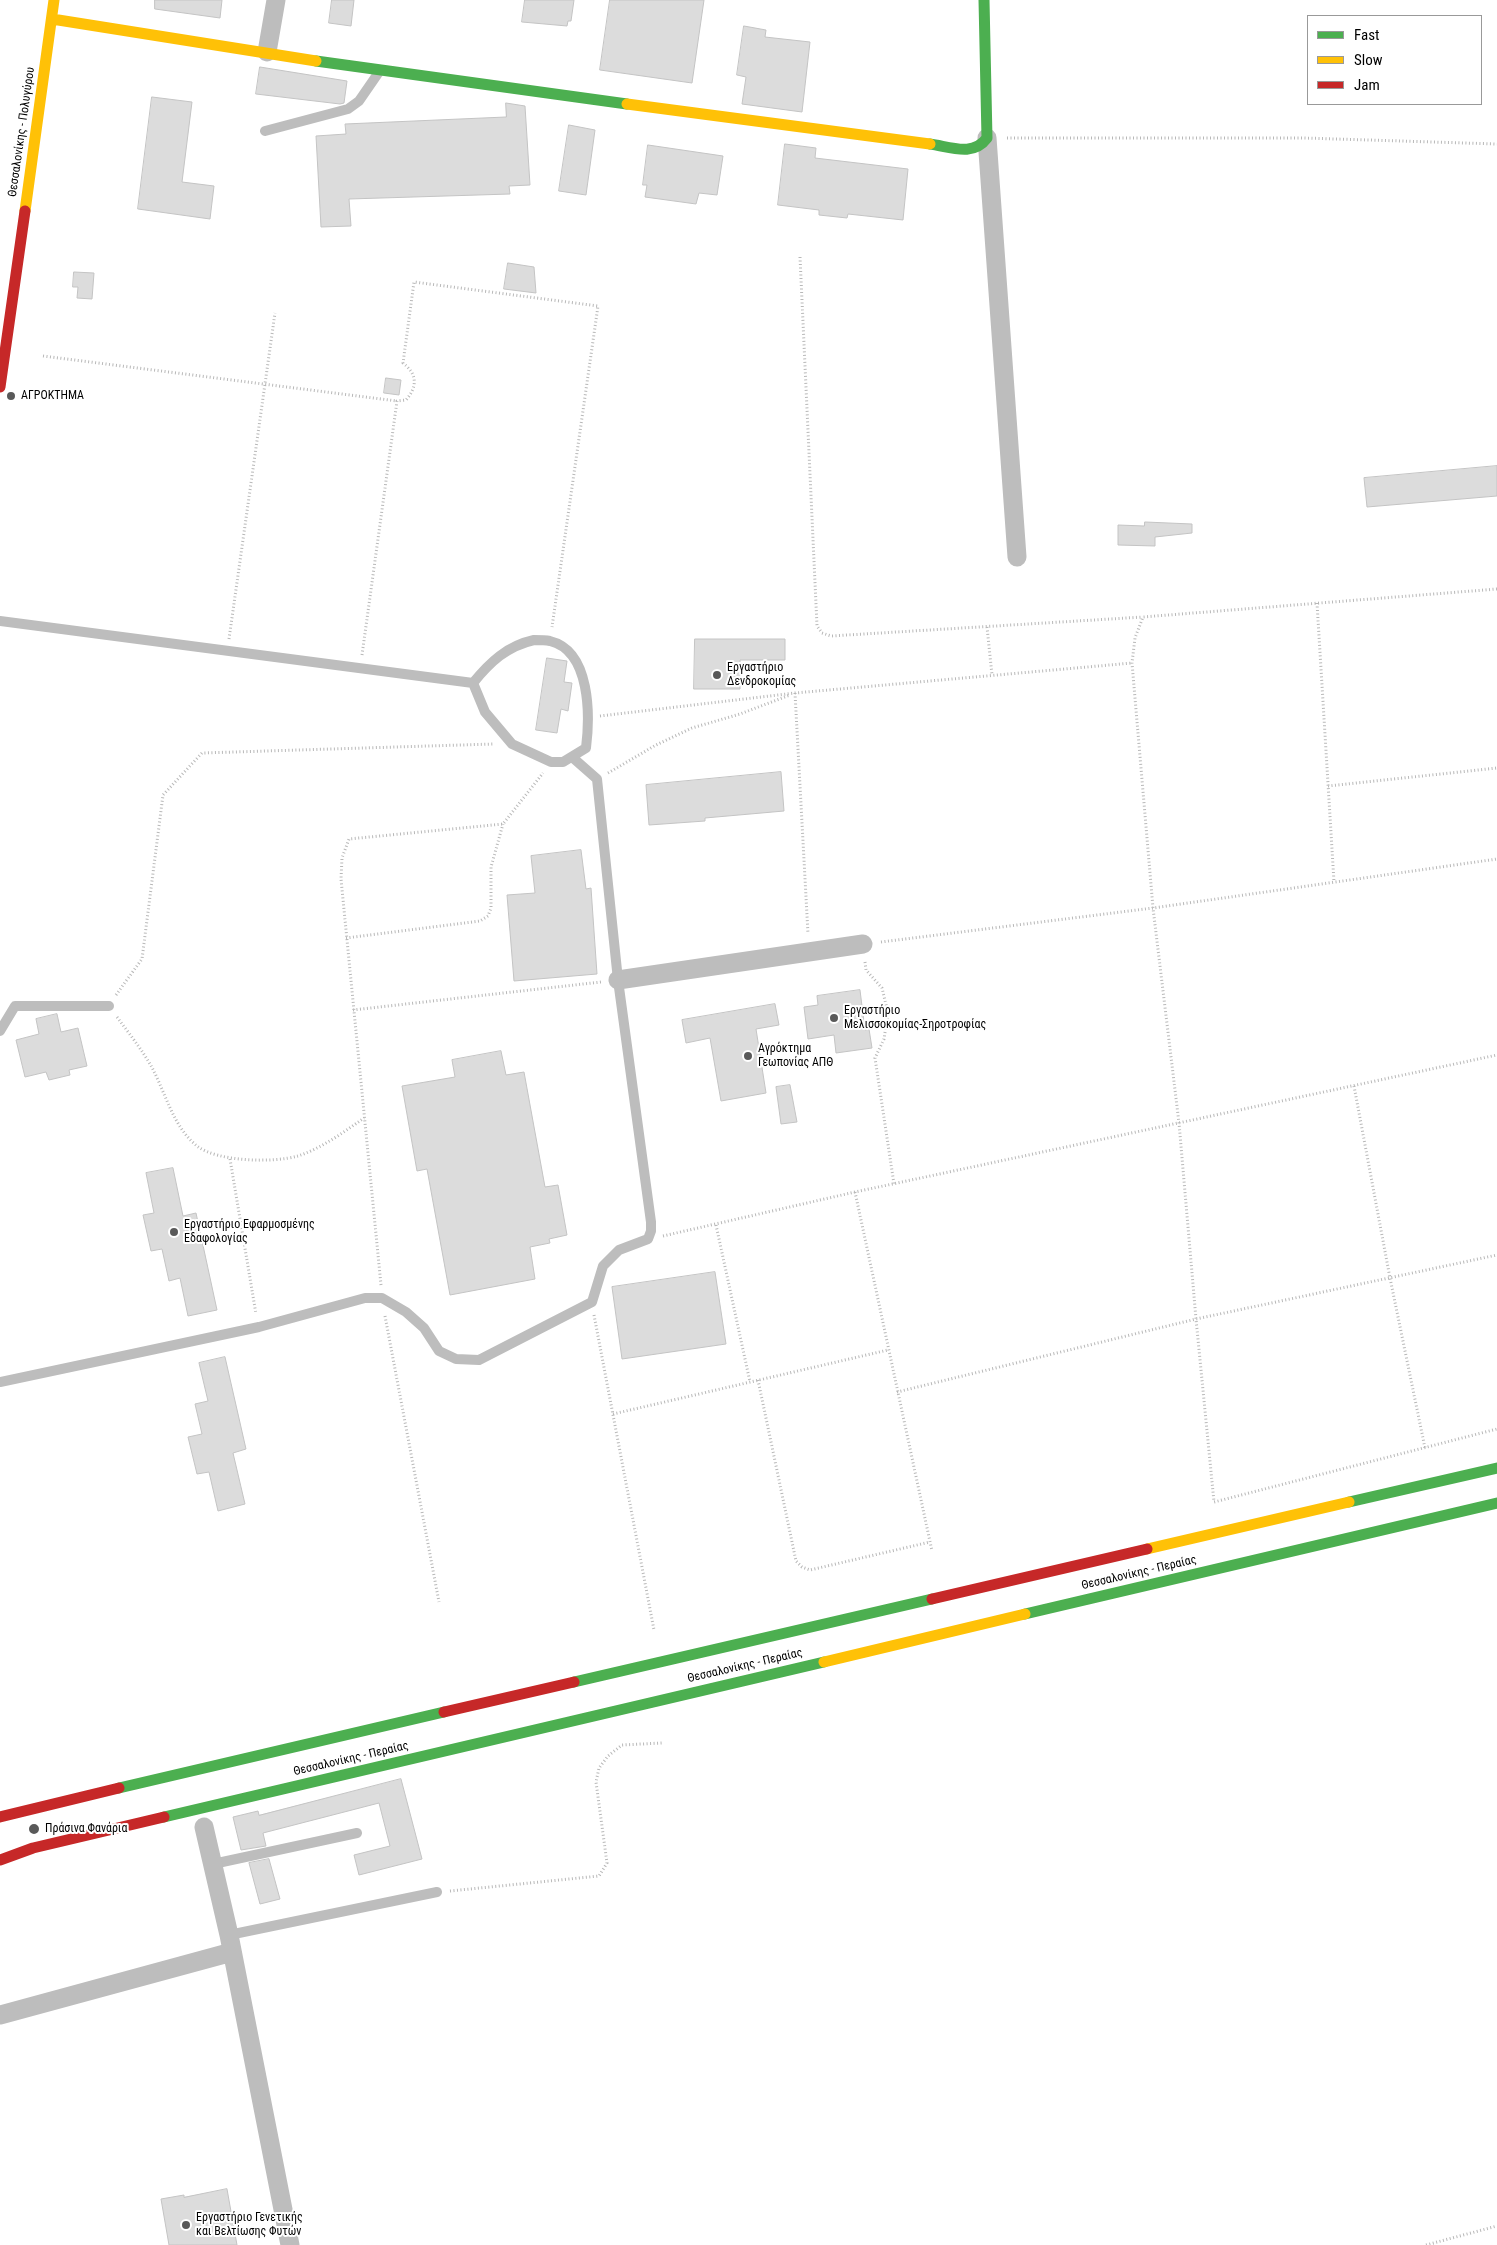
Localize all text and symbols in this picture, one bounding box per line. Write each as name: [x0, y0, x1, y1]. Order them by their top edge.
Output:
legend: [1307, 15, 1482, 105]
text: Fast: [1354, 26, 1379, 44]
text: Slow: [1354, 51, 1383, 69]
street label: Θεσσαλονίκης - Πολυγύρου: [6, 66, 38, 198]
text: Jam: [1354, 76, 1380, 94]
place label: ΑΓΡΟΚΤΗΜΑ: [21, 389, 84, 403]
marker: ΑΓΡΟΚΤΗΜΑ: [5, 390, 17, 402]
place label: Εργαστήριο Δενδροκομίας: [727, 661, 796, 689]
marker: Εργαστήριο Δενδροκομίας: [711, 669, 723, 681]
place label: Εργαστήριο Μελισσοκομίας-Σηροτροφίας: [844, 1004, 986, 1032]
marker: Εργαστήριο Μελισσοκομίας-Σηροτροφίας: [828, 1012, 840, 1024]
place label: Αγρόκτημα Γεωπονίας ΑΠΘ: [758, 1042, 833, 1070]
marker: Αγρόκτημα Γεωπονίας ΑΠΘ: [742, 1050, 754, 1062]
place label: Εργαστήριο Εφαρμοσμένης Εδαφολογίας: [184, 1218, 315, 1246]
marker: Εργαστήριο Εφαρμοσμένης Εδαφολογίας: [168, 1226, 180, 1238]
street label: Θεσσαλονίκης - Περαίας: [1080, 1553, 1198, 1593]
street label: Θεσσαλονίκης - Περαίας: [686, 1646, 804, 1686]
street label: Θεσσαλονίκης - Περαίας: [292, 1739, 410, 1779]
marker: Πράσινα Φανάρια: [27, 1822, 41, 1836]
place label: Πράσινα Φανάρια: [45, 1822, 127, 1836]
place label: Εργαστήριο Γενετικής και Βελτίωσης Φυτών: [196, 2211, 303, 2239]
marker: Εργαστήριο Γενετικής και Βελτίωσης Φυτών: [180, 2219, 192, 2231]

